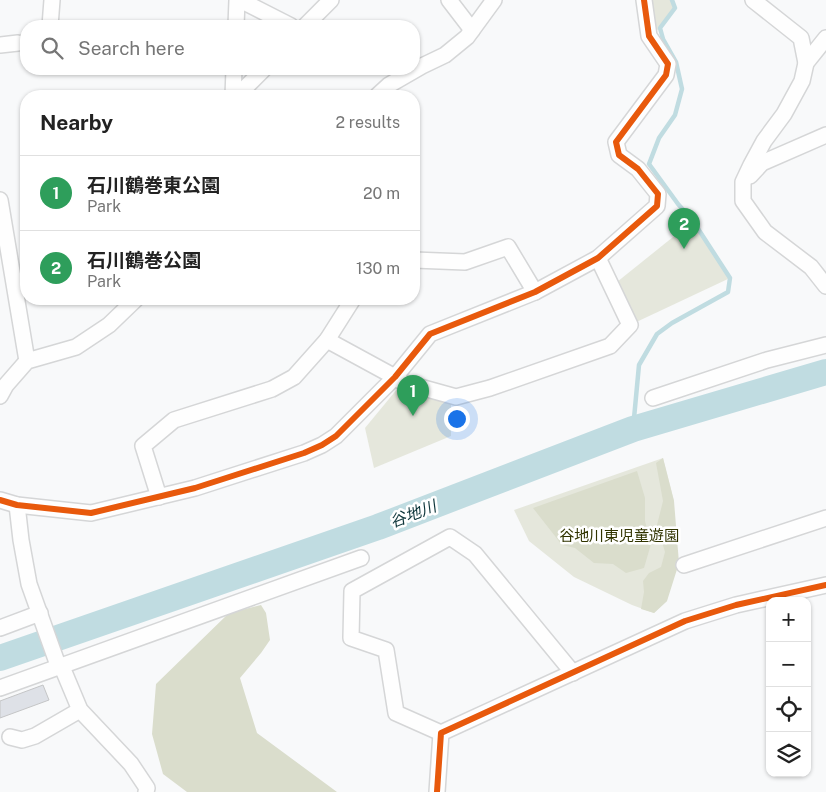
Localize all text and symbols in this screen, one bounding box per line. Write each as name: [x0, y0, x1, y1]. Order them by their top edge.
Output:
search box: [20, 20, 420, 75]
icon: search: [38, 34, 66, 62]
text: Search here: [78, 37, 185, 59]
text: Nearby: [40, 110, 113, 135]
text: 2 results: [335, 113, 400, 132]
text: 石川鶴巻東公園: [87, 174, 220, 196]
text: 1: [53, 184, 59, 203]
text: 20 m: [363, 184, 400, 203]
text: Park: [87, 197, 121, 216]
pin: 2: [668, 208, 700, 249]
text: 石川鶴巻公園: [87, 249, 201, 271]
text: 2: [51, 259, 61, 278]
text: 130 m: [356, 259, 400, 278]
text: Park: [87, 272, 121, 291]
pin: 1: [397, 375, 429, 416]
your location: [444, 406, 470, 432]
water label: 谷地川: [387, 496, 441, 531]
park label: 谷地川東児童遊園: [559, 527, 679, 544]
map controls: [766, 597, 811, 777]
button: +: [766, 597, 811, 642]
button: −: [766, 642, 811, 687]
button: locate: [766, 687, 811, 732]
button: layers: [766, 732, 811, 777]

